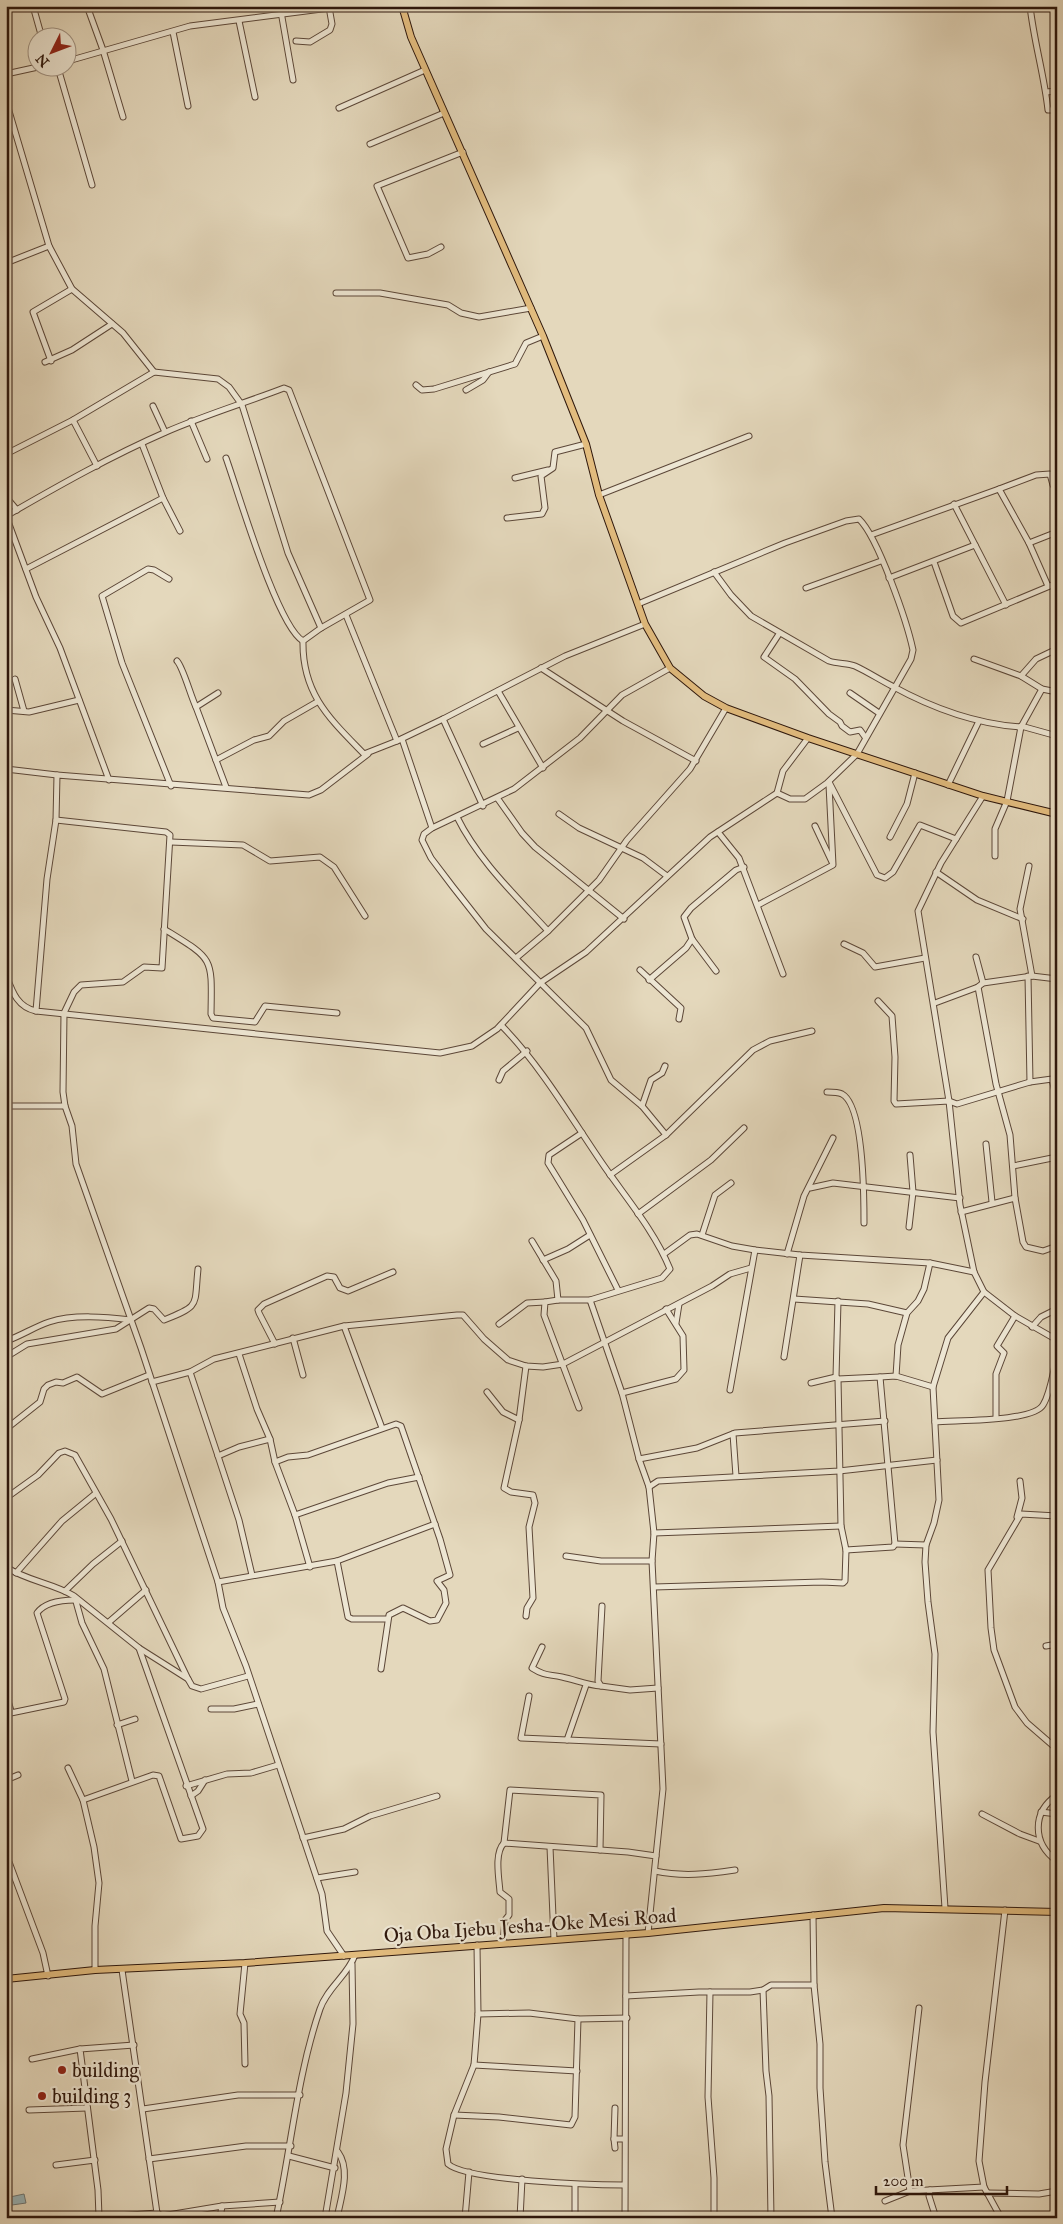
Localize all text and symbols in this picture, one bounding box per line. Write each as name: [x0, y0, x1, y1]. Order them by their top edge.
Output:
north arrow: [28, 28, 78, 78]
text: N: [32, 50, 53, 70]
street label: Oja Oba Ijebu Jesha-Oke Mesi Road: [383, 1903, 677, 1948]
place label: building: [72, 2058, 140, 2083]
marker: building: [56, 2064, 68, 2076]
place label: building 3: [52, 2084, 131, 2109]
marker: building 3: [36, 2090, 48, 2102]
scale bar: [876, 2164, 1007, 2196]
text: 200 m: [883, 2172, 924, 2190]

